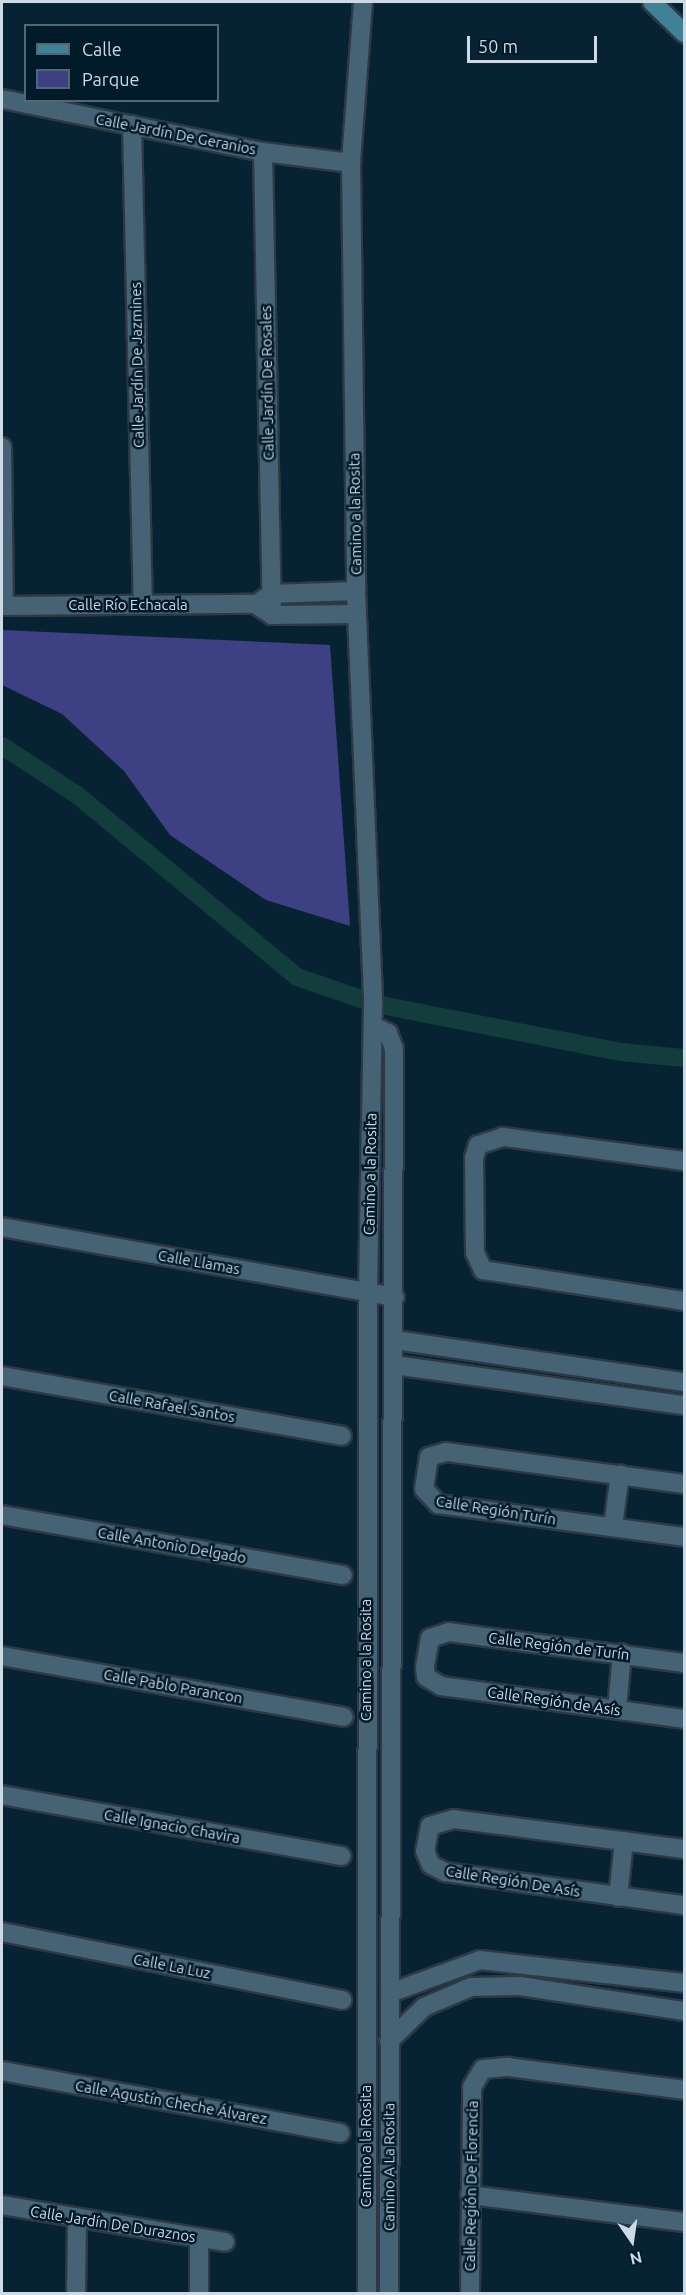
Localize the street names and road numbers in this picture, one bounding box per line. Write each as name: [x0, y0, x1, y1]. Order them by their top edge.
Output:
street label: Calle Jardín De Geranios: [94, 110, 258, 158]
street label: Calle Jardín De Jazmines: [127, 282, 147, 448]
street label: Calle Jardín De Rosales: [257, 305, 277, 461]
street label: Camino a la Rosita: [345, 453, 365, 575]
street label: Calle Río Echacala: [68, 596, 188, 614]
street label: Camino a la Rosita: [360, 1113, 380, 1235]
street label: Calle Llamas: [157, 1246, 241, 1278]
street label: Calle Rafael Santos: [107, 1386, 237, 1426]
street label: Calle Región Turín: [435, 1492, 557, 1528]
street label: Calle Antonio Delgado: [96, 1523, 248, 1567]
street label: Camino a la Rosita: [357, 1599, 375, 1721]
street label: Calle Región de Turín: [487, 1628, 631, 1664]
street label: Calle Pablo Parancon: [102, 1665, 244, 1707]
street label: Calle Región de Asís: [486, 1683, 622, 1719]
street label: Calle Ignacio Chavira: [103, 1805, 241, 1847]
street label: Calle Región De Asís: [444, 1861, 582, 1901]
street label: Calle La Luz: [132, 1950, 212, 1982]
street label: Calle Agustín Cheche Álvarez: [74, 2076, 268, 2128]
street label: Camino a la Rosita: [357, 2085, 375, 2207]
street label: Calle Región De Florencia: [461, 2100, 481, 2272]
street label: Camino A La Rosita: [380, 2103, 398, 2231]
street label: Calle Jardín De Duraznos: [29, 2202, 197, 2246]

